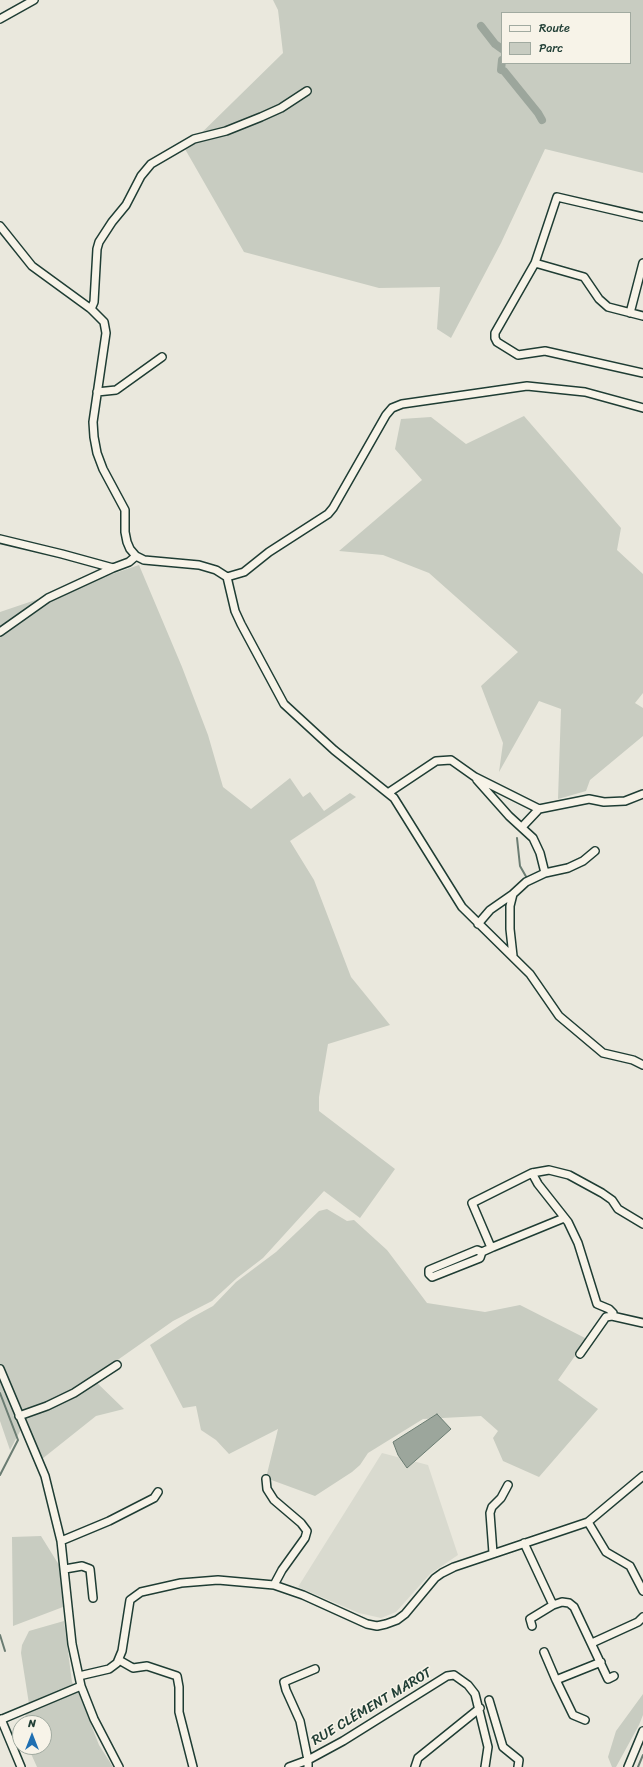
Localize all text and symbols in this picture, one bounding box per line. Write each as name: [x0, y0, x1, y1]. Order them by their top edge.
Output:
legend: [501, 12, 631, 64]
text: Route: [539, 17, 570, 39]
text: Parc: [539, 37, 563, 59]
street label: RUE CLÉMENT MAROT: [309, 1664, 435, 1750]
text: N: [28, 1714, 36, 1733]
north arrow: [12, 1715, 52, 1755]

